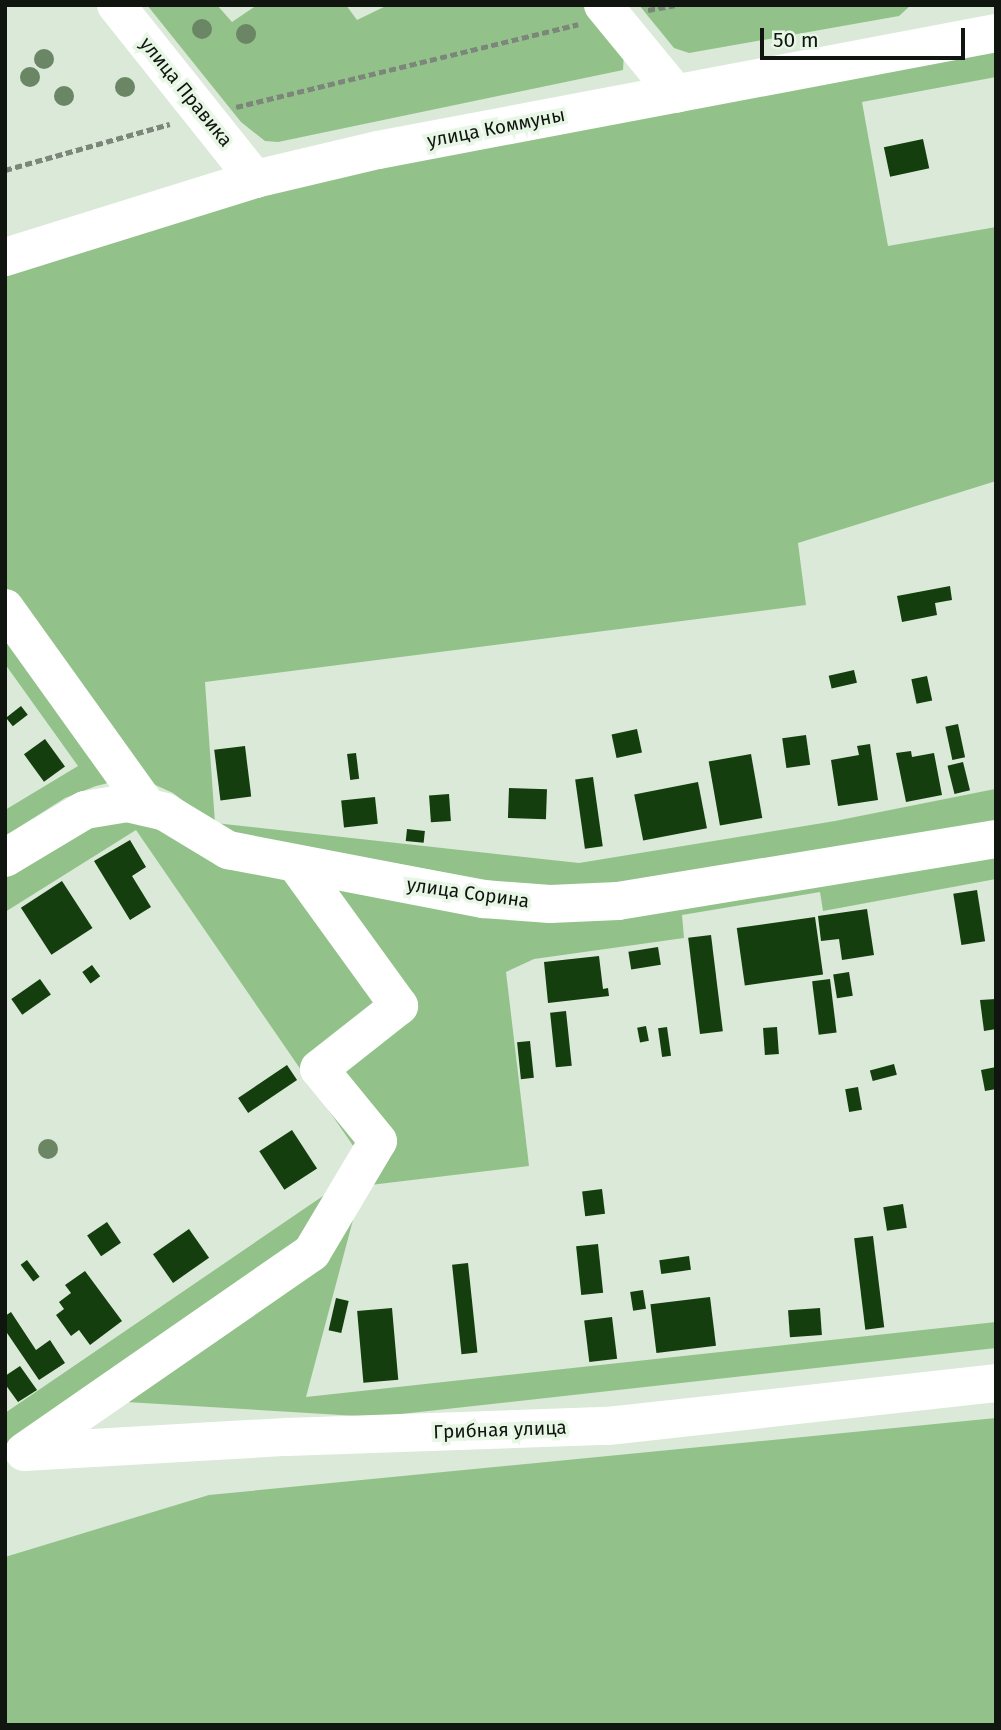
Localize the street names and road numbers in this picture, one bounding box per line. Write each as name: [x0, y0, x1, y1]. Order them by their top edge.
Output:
street label: улица Правика: [135, 33, 237, 151]
street label: улица Коммуны: [425, 103, 567, 153]
street label: улица Сорина: [405, 873, 531, 913]
street label: Грибная улица: [433, 1416, 567, 1444]

